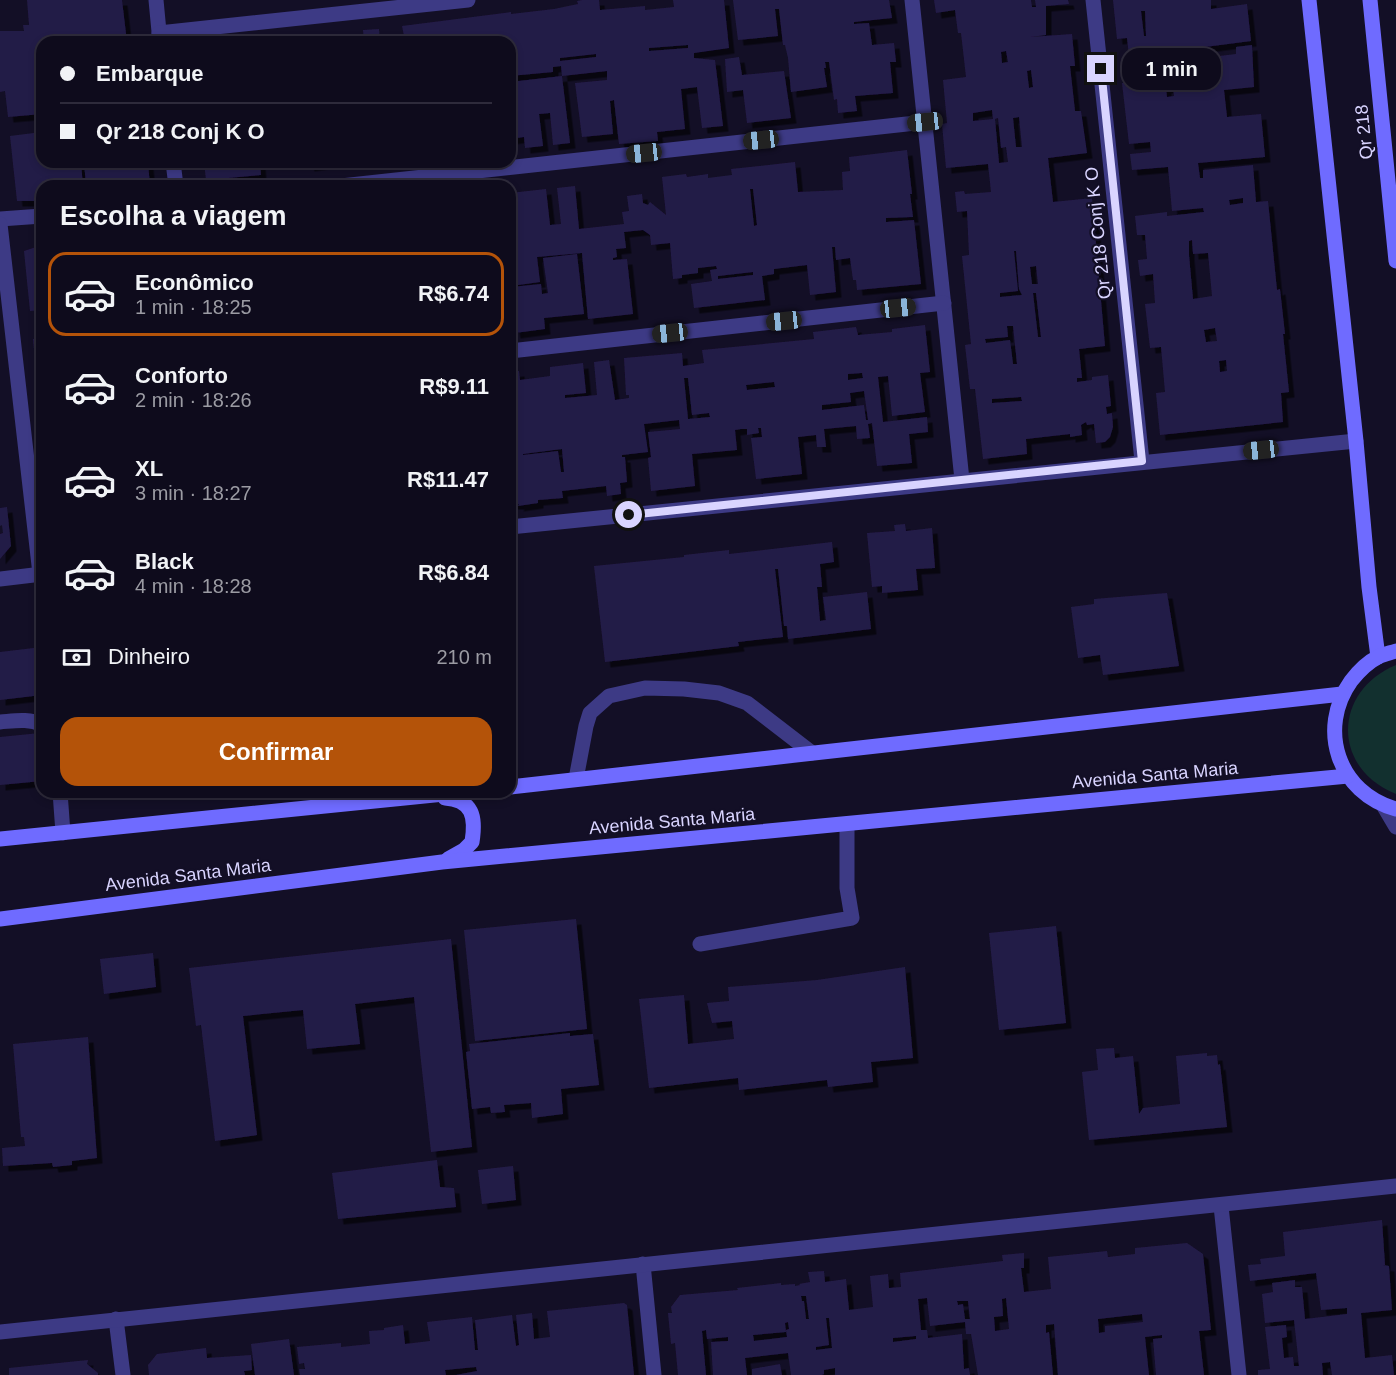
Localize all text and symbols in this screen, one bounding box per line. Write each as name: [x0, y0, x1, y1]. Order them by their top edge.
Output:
callout: 1 min: [1122, 48, 1221, 90]
route end: [1087, 55, 1114, 82]
text: 1 min: [1145, 58, 1198, 80]
text: Embarque: [96, 61, 204, 86]
street label: Qr 218: [1351, 104, 1377, 160]
car: [906, 111, 944, 133]
text: Qr 218 Conj K O: [96, 119, 265, 144]
car: [742, 129, 780, 151]
car: [625, 142, 663, 164]
street label: Qr 218 Conj K O: [1081, 166, 1115, 300]
text: Escolha a viagem: [60, 201, 287, 231]
icon: car: [63, 267, 117, 321]
text: Econômico: [135, 270, 254, 295]
text: R$6.74: [418, 281, 489, 306]
text: 1 min · 18:25: [135, 296, 252, 318]
car: [879, 297, 917, 319]
car: [765, 310, 803, 332]
car: [651, 322, 689, 344]
icon: car: [63, 360, 117, 414]
text: Conforto: [135, 363, 228, 388]
text: R$9.11: [419, 374, 489, 399]
text: 2 min · 18:26: [135, 389, 252, 411]
car: [1242, 439, 1280, 461]
icon: car: [63, 453, 117, 507]
text: XL: [135, 456, 163, 481]
text: R$11.47: [407, 467, 489, 492]
text: 3 min · 18:27: [135, 482, 252, 504]
route start: [615, 501, 642, 528]
icon: car: [63, 546, 117, 600]
text: Black: [135, 549, 194, 574]
text: R$6.84: [418, 560, 489, 585]
text: 4 min · 18:28: [135, 575, 252, 597]
icon: cash: [60, 641, 93, 674]
text: Dinheiro: [108, 644, 190, 669]
text: 210 m: [436, 646, 492, 668]
button: Confirmar: [60, 717, 492, 786]
street label: Avenida Santa Maria: [1071, 758, 1240, 792]
street label: Avenida Santa Maria: [588, 804, 757, 838]
street label: Avenida Santa Maria: [104, 855, 273, 895]

